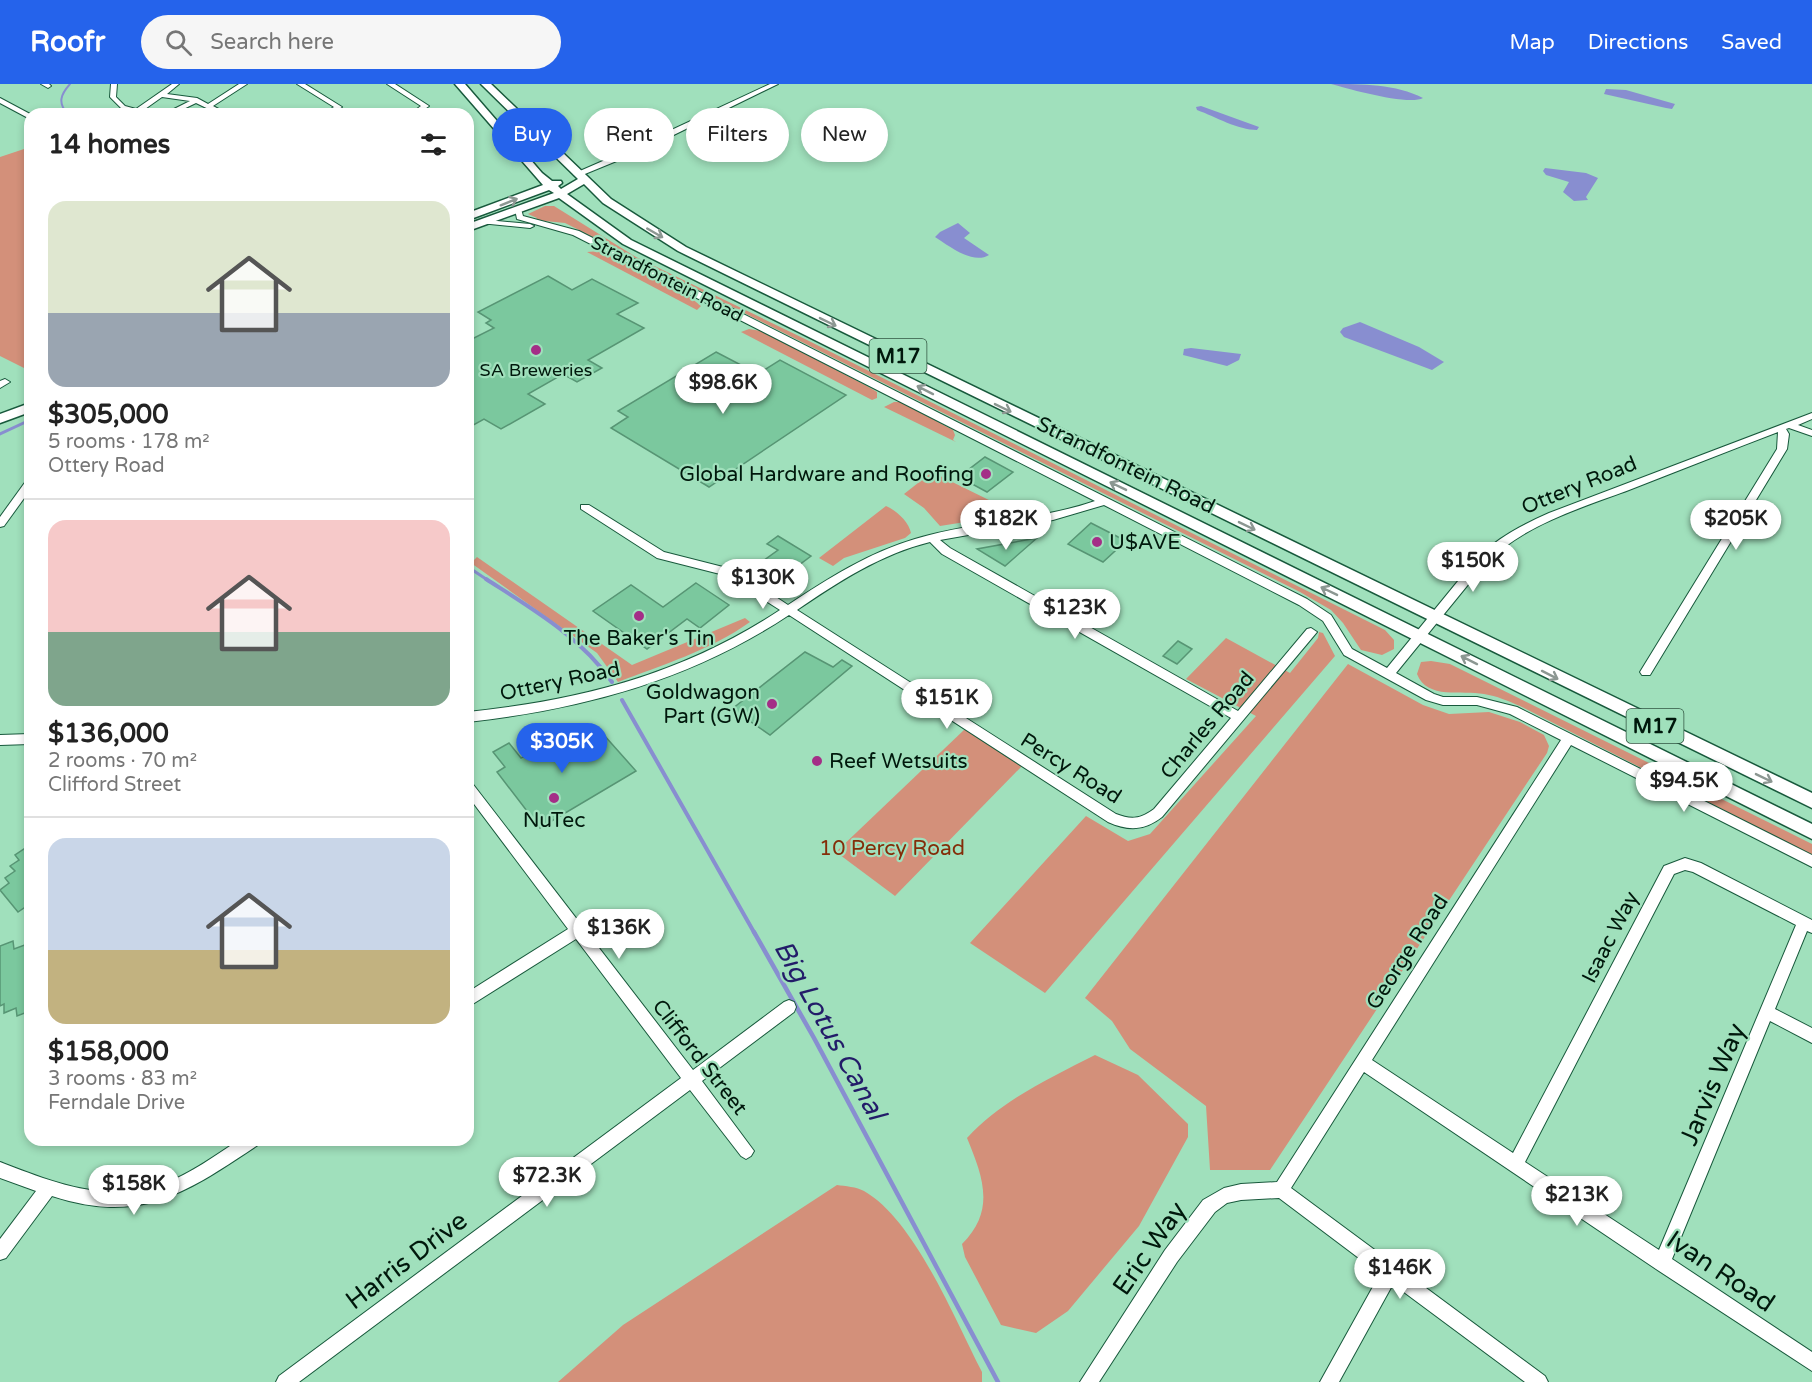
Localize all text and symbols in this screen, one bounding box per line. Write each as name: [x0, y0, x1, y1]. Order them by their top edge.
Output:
search box: [141, 15, 561, 69]
text: Roofr: [30, 25, 105, 59]
icon: search: [162, 26, 195, 59]
text: Search here: [210, 29, 334, 55]
text: Map: [1509, 30, 1555, 55]
text: Directions: [1588, 30, 1688, 55]
text: Saved: [1721, 30, 1782, 55]
chip: Buy: [492, 108, 572, 162]
chip: Rent: [584, 108, 674, 162]
chip: Filters: [686, 108, 789, 162]
chip: New: [801, 108, 888, 162]
icon: filters: [417, 128, 450, 161]
text: 14 homes: [48, 129, 170, 160]
one-way arrow: [499, 196, 518, 207]
one-way arrow: [646, 227, 663, 239]
street label: Strandfontein Road: [587, 231, 747, 327]
icon: home: [195, 240, 303, 348]
one-way arrow: [819, 316, 837, 328]
road number: M17: [870, 339, 926, 373]
marker: SA Breweries: [529, 343, 543, 357]
place label: SA Breweries: [480, 359, 592, 381]
pin: $98.6K: [674, 364, 772, 415]
text: $98.6K: [689, 371, 757, 395]
one-way arrow: [916, 384, 934, 395]
text: $305,000: [48, 399, 168, 430]
one-way arrow: [994, 402, 1012, 414]
street label: Strandfontein Road: [1033, 411, 1219, 519]
text: 5 rooms · 178 m²: [48, 430, 210, 454]
street label: Ottery Road: [1518, 451, 1641, 520]
text: Ottery Road: [48, 454, 165, 478]
place label: Global Hardware and Roofing: [679, 462, 974, 487]
marker: Global Hardware and Roofing: [979, 467, 993, 481]
one-way arrow: [1109, 480, 1127, 492]
pin: $182K: [964, 500, 1048, 551]
pin: $205K: [1694, 500, 1778, 551]
text: $182K: [974, 507, 1038, 531]
text: $205K: [1704, 507, 1768, 531]
one-way arrow: [1238, 521, 1256, 533]
place label: U$AVE: [1109, 530, 1181, 555]
marker: U$AVE: [1090, 535, 1104, 549]
pin: $150K: [1431, 542, 1515, 593]
text: $150K: [1441, 549, 1505, 573]
icon: home: [195, 559, 303, 667]
pin: $130K: [721, 559, 805, 610]
text: $130K: [731, 566, 795, 590]
one-way arrow: [1321, 584, 1339, 596]
pin: $123K: [1033, 589, 1117, 640]
text: $123K: [1043, 596, 1107, 620]
marker: The Baker's Tin: [632, 609, 646, 623]
place label: The Baker's Tin: [563, 626, 715, 651]
one-way arrow: [1460, 654, 1478, 665]
street label: Ottery Road: [498, 657, 623, 706]
street label: Charles Road: [1155, 666, 1260, 784]
one-way arrow: [1541, 670, 1559, 681]
pin: $151K: [905, 679, 989, 730]
place label: Goldwagon Part (GW): [646, 680, 760, 729]
text: $151K: [915, 686, 979, 710]
marker: Goldwagon Part (GW): [765, 697, 779, 711]
road number: M17: [1626, 709, 1684, 743]
text: $136,000: [48, 718, 169, 749]
pin: $305K: [520, 723, 604, 774]
street label: Percy Road: [1016, 728, 1126, 809]
text: $305K: [530, 730, 594, 754]
text: 2 rooms · 70 m²: [48, 749, 197, 773]
place label: Reef Wetsuits: [829, 749, 968, 774]
marker: Reef Wetsuits: [810, 754, 824, 768]
pin: $94.5K: [1635, 762, 1733, 813]
text: $94.5K: [1650, 769, 1718, 793]
text: Clifford Street: [48, 773, 181, 797]
one-way arrow: [1754, 773, 1772, 785]
marker: NuTec: [547, 791, 561, 805]
place label: NuTec: [523, 808, 585, 833]
park label: 10 Percy Road: [819, 836, 965, 861]
icon: home: [195, 877, 303, 985]
street label: Isaac Way: [1577, 887, 1644, 987]
street label: George Road: [1361, 890, 1454, 1014]
pin: $136K: [577, 909, 661, 960]
text: $136K: [587, 916, 651, 940]
water label: Big Lotus Canal: [767, 935, 894, 1129]
street label: Clifford Street: [647, 994, 753, 1120]
street label: Jarvis Way: [1673, 1018, 1752, 1150]
text: $158,000: [48, 1036, 169, 1067]
text: 3 rooms · 83 m²: [48, 1067, 197, 1091]
text: Ferndale Drive: [48, 1091, 185, 1115]
pin: $72.3K: [498, 1157, 596, 1208]
text: $72.3K: [513, 1164, 581, 1188]
pin: $158K: [92, 1165, 176, 1216]
text: $158K: [102, 1172, 166, 1196]
pin: $213K: [1535, 1176, 1619, 1227]
text: $213K: [1545, 1183, 1609, 1207]
street label: Eric Way: [1106, 1196, 1193, 1301]
street label: Harris Drive: [340, 1205, 473, 1316]
street label: Ivan Road: [1661, 1224, 1781, 1319]
pin: $146K: [1358, 1249, 1442, 1300]
text: $146K: [1368, 1256, 1432, 1280]

